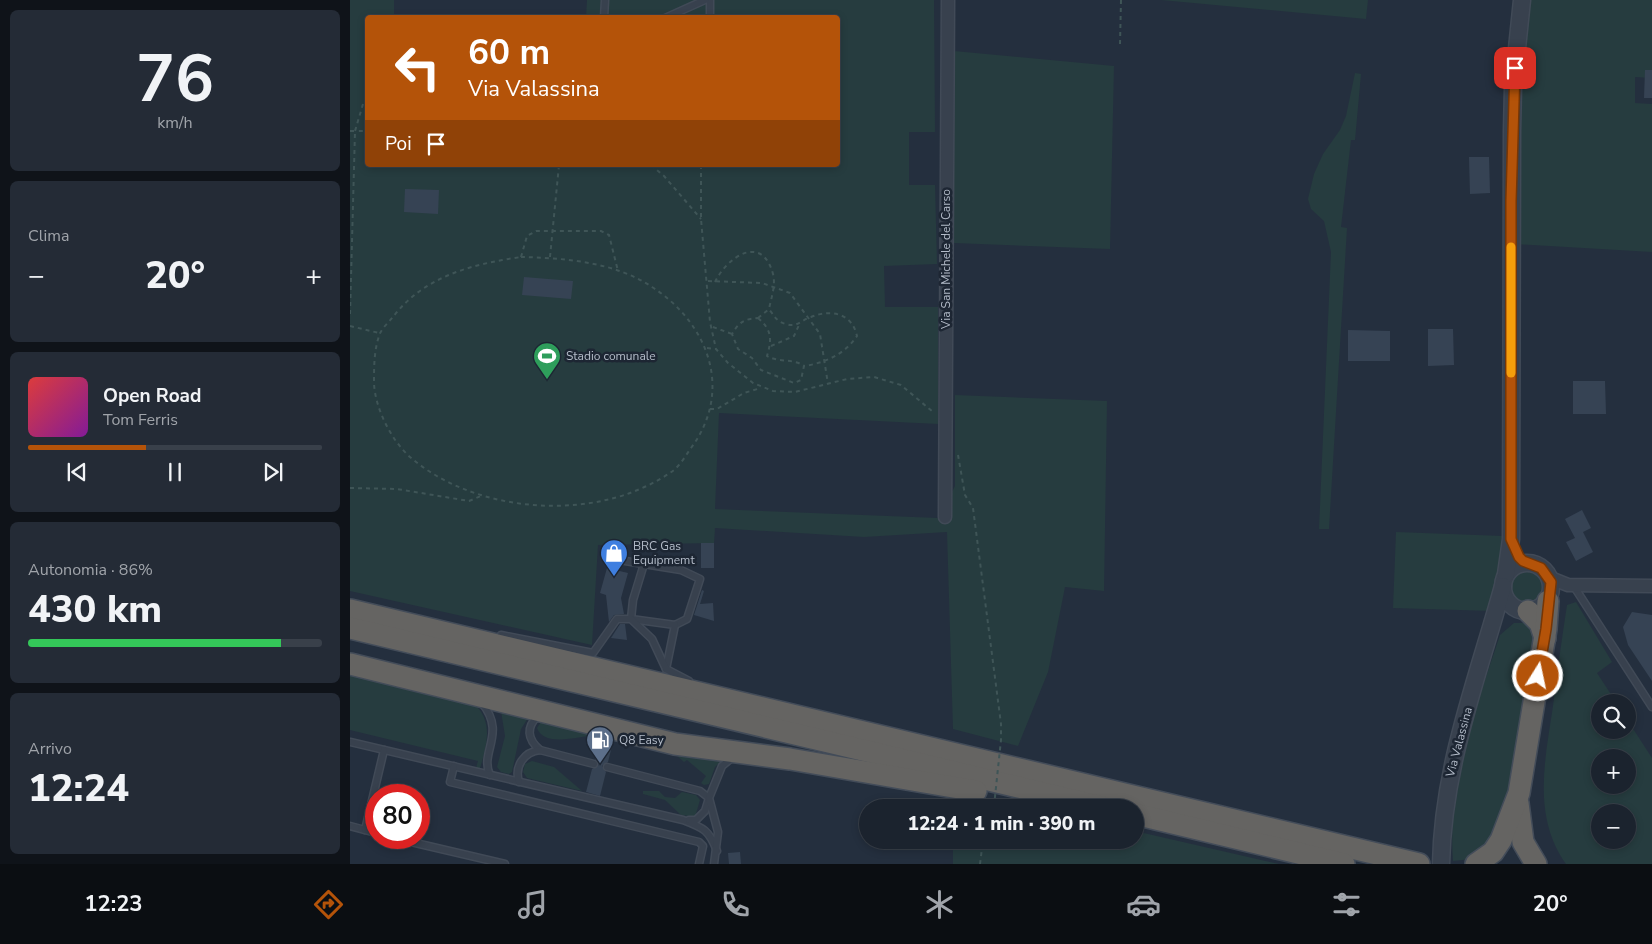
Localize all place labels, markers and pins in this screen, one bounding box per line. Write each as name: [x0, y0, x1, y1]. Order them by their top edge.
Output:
pin: [1494, 47, 1536, 89]
sports icon: Stadio comunale: [532, 341, 562, 380]
place label: Stadio comunale: [566, 348, 656, 364]
shop icon: BRC Gas Equipmemt: [599, 538, 629, 577]
place label: BRC Gas Equipmemt: [633, 538, 695, 568]
fuel station icon: Q8 Easy: [585, 725, 615, 764]
place label: Q8 Easy: [619, 732, 664, 748]

